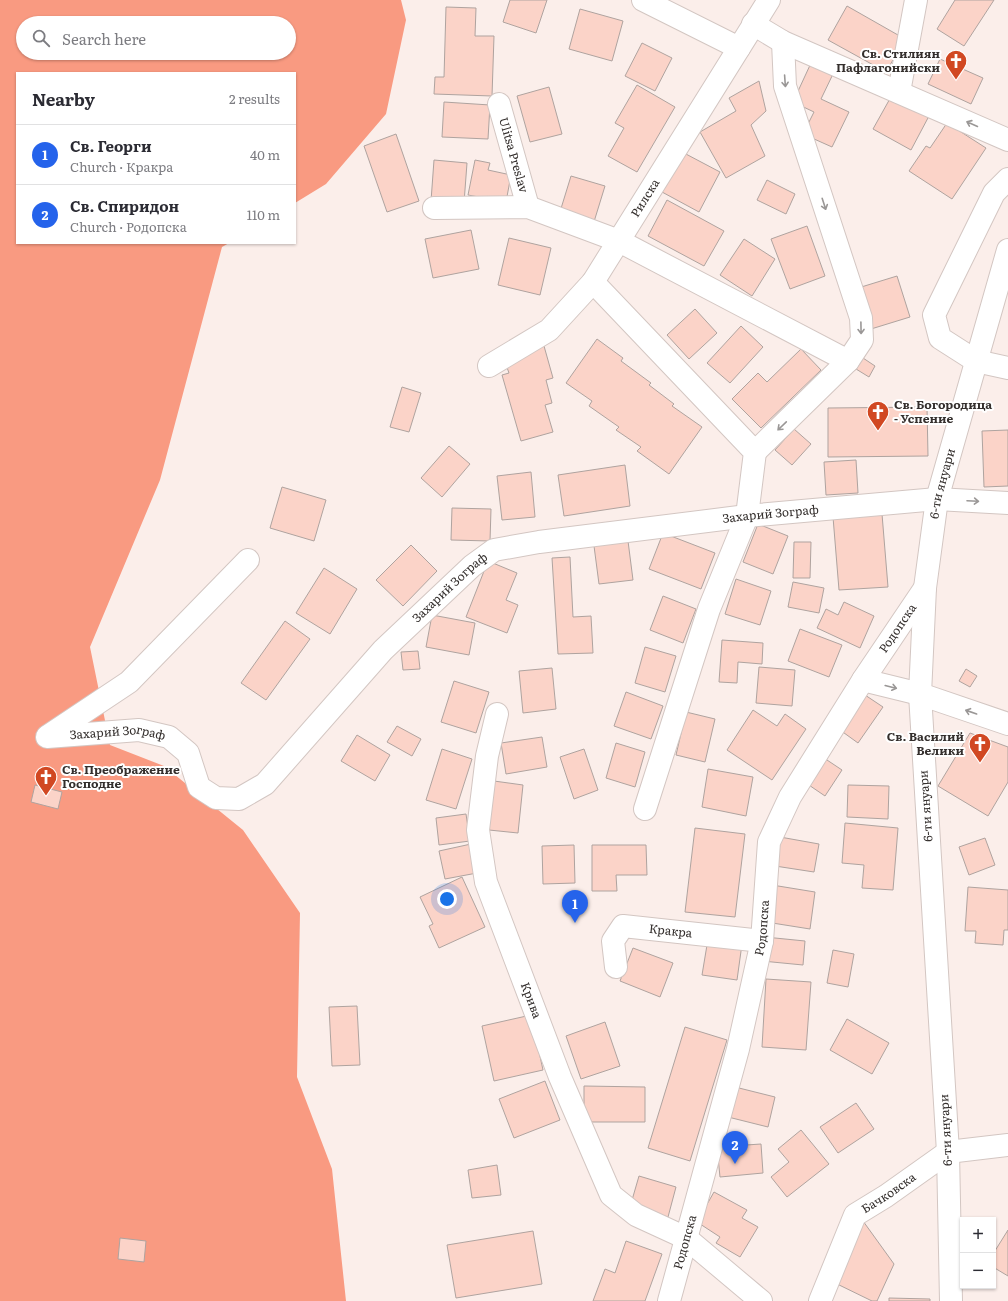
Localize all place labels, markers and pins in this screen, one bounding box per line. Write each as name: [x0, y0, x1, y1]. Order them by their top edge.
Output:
place label: Св. Стилиян Пафлагонийски: [836, 44, 941, 76]
church icon: Св. Стилиян Пафлагонийски: [943, 48, 969, 81]
place label: Св. Богородица - Успение: [894, 395, 992, 427]
church icon: Св. Богородица - Успение: [865, 399, 891, 432]
place label: Св. Василий Велики: [887, 727, 964, 759]
church icon: Св. Василий Велики: [967, 731, 993, 764]
place label: Св. Преображение Господне: [62, 760, 180, 792]
church icon: Св. Преображение Господне: [33, 764, 59, 797]
pin: 1: [562, 890, 588, 923]
pin: 2: [722, 1131, 748, 1164]

